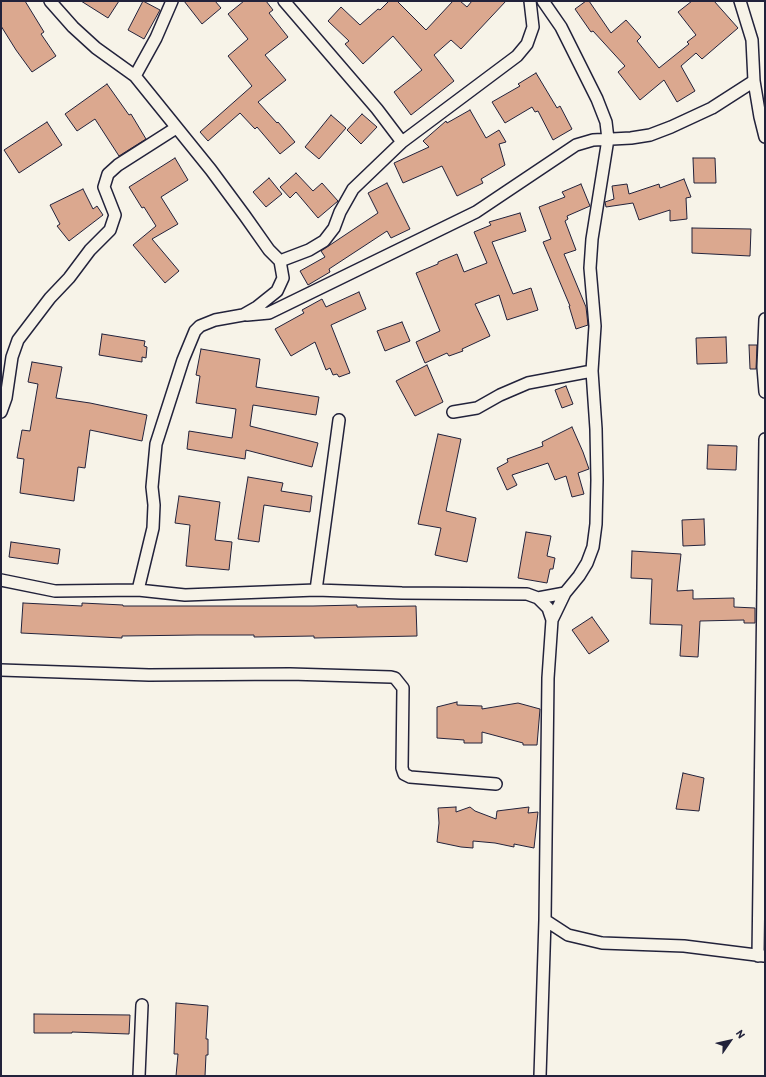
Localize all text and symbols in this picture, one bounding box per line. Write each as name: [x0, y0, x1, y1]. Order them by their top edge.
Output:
north arrow: [710, 1021, 750, 1061]
text: N: [733, 1027, 748, 1041]

